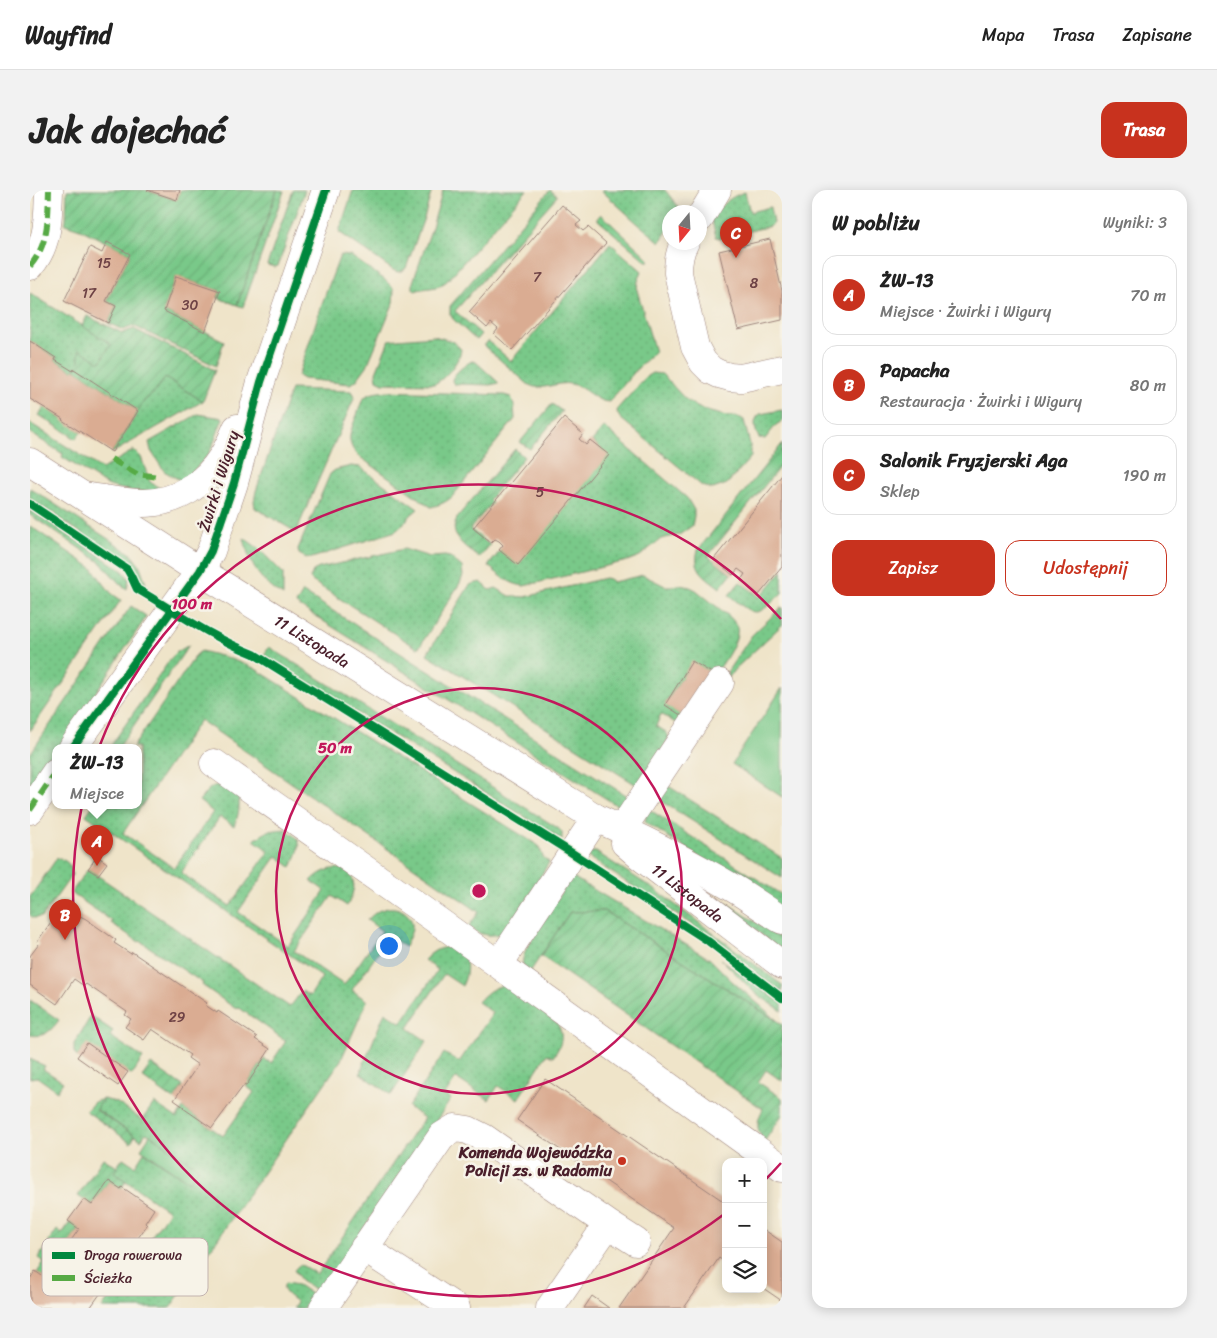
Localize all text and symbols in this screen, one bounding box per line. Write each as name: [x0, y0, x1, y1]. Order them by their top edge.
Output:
text: Wayfind: [25, 14, 111, 56]
text: Mapa: [982, 19, 1024, 51]
text: Trasa: [1052, 19, 1094, 51]
text: Zapisane: [1122, 19, 1192, 51]
text: Jak dojechać: [30, 99, 226, 161]
button: Trasa: [1101, 102, 1187, 158]
text: W pobliżu: [832, 204, 920, 242]
north arrow: [662, 205, 707, 250]
text: Wyniki: 3: [1103, 208, 1167, 237]
pin: C: [720, 217, 752, 258]
house number: 15: [97, 251, 112, 276]
text: ŻW-13: [880, 264, 933, 297]
house number: 7: [533, 265, 542, 290]
house number: 8: [750, 271, 759, 296]
house number: 17: [82, 281, 97, 306]
text: A: [844, 281, 854, 310]
text: 70 m: [1130, 281, 1166, 310]
house number: 30: [182, 293, 198, 318]
text: Miejsce · Żwirki i Wigury: [880, 297, 1051, 326]
text: Papacha: [880, 354, 950, 387]
text: B: [844, 371, 854, 400]
text: 80 m: [1130, 371, 1166, 400]
text: Restauracja · Żwirki i Wigury: [880, 387, 1082, 416]
street label: Żwirki i Wigury: [189, 426, 248, 535]
text: Salonik Fryzjerski Aga: [880, 444, 1067, 477]
text: C: [844, 461, 854, 490]
text: 190 m: [1123, 461, 1166, 490]
text: Sklep: [880, 477, 920, 506]
house number: 5: [536, 480, 545, 505]
button: Zapisz: [832, 540, 995, 596]
button: Udostępnij: [1005, 540, 1167, 596]
text: 100 m: [172, 591, 213, 617]
street label: 11 Listopada: [268, 606, 356, 676]
text: 50 m: [318, 735, 353, 761]
popup: [52, 744, 142, 809]
text: ŻW-13: [70, 746, 123, 779]
text: Miejsce: [70, 779, 124, 808]
pin: A: [81, 825, 113, 866]
street label: 11 Listopada: [645, 856, 730, 930]
centre of rings: [470, 882, 488, 900]
pin: B: [49, 899, 81, 940]
your location: [376, 933, 402, 959]
house number: 29: [169, 1005, 186, 1030]
place label: Komenda Wojewódzka Policji zs. w Radomiu: [458, 1138, 613, 1185]
marker: Komenda Wojewódzka Policji zs. w Radomiu: [616, 1155, 628, 1167]
map controls: [722, 1158, 767, 1293]
button: +: [722, 1158, 767, 1203]
button: −: [722, 1203, 767, 1248]
legend: [42, 1238, 208, 1296]
text: Droga rowerowa: [84, 1243, 182, 1268]
button: layers: [722, 1248, 767, 1293]
text: Ścieżka: [84, 1266, 132, 1291]

